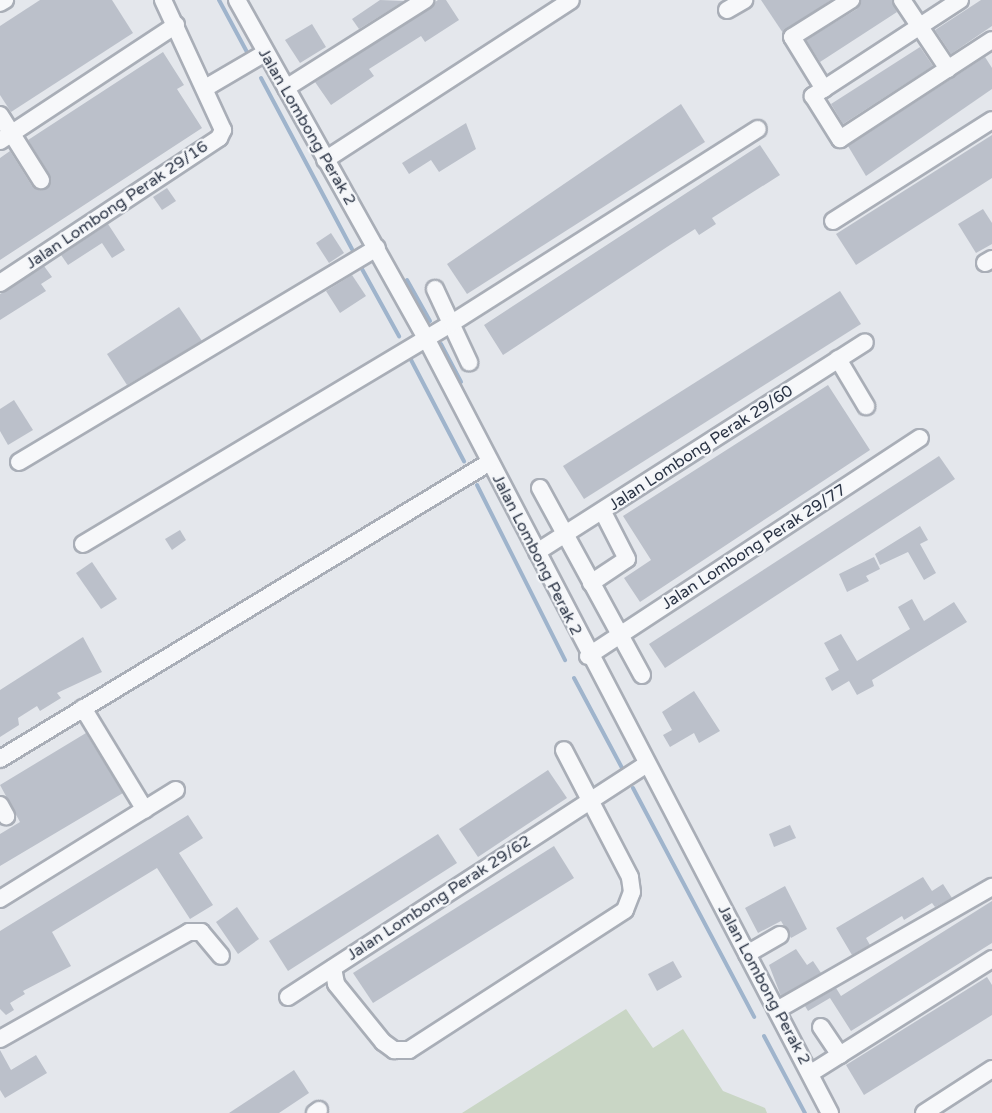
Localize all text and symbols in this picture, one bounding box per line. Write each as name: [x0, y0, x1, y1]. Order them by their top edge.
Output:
street label: Jalan Lombong Perak 2: [254, 45, 360, 209]
street label: Jalan Lombong Perak 29/16: [22, 137, 212, 273]
street label: Jalan Lombong Perak 29/60: [605, 381, 797, 515]
street label: Jalan Lombong Perak 2: [488, 471, 586, 639]
street label: Jalan Lombong Perak 29/77: [658, 480, 850, 614]
street label: Jalan Lombong Perak 29/62: [343, 831, 535, 965]
street label: Jalan Lombong Perak 2: [714, 902, 814, 1068]

